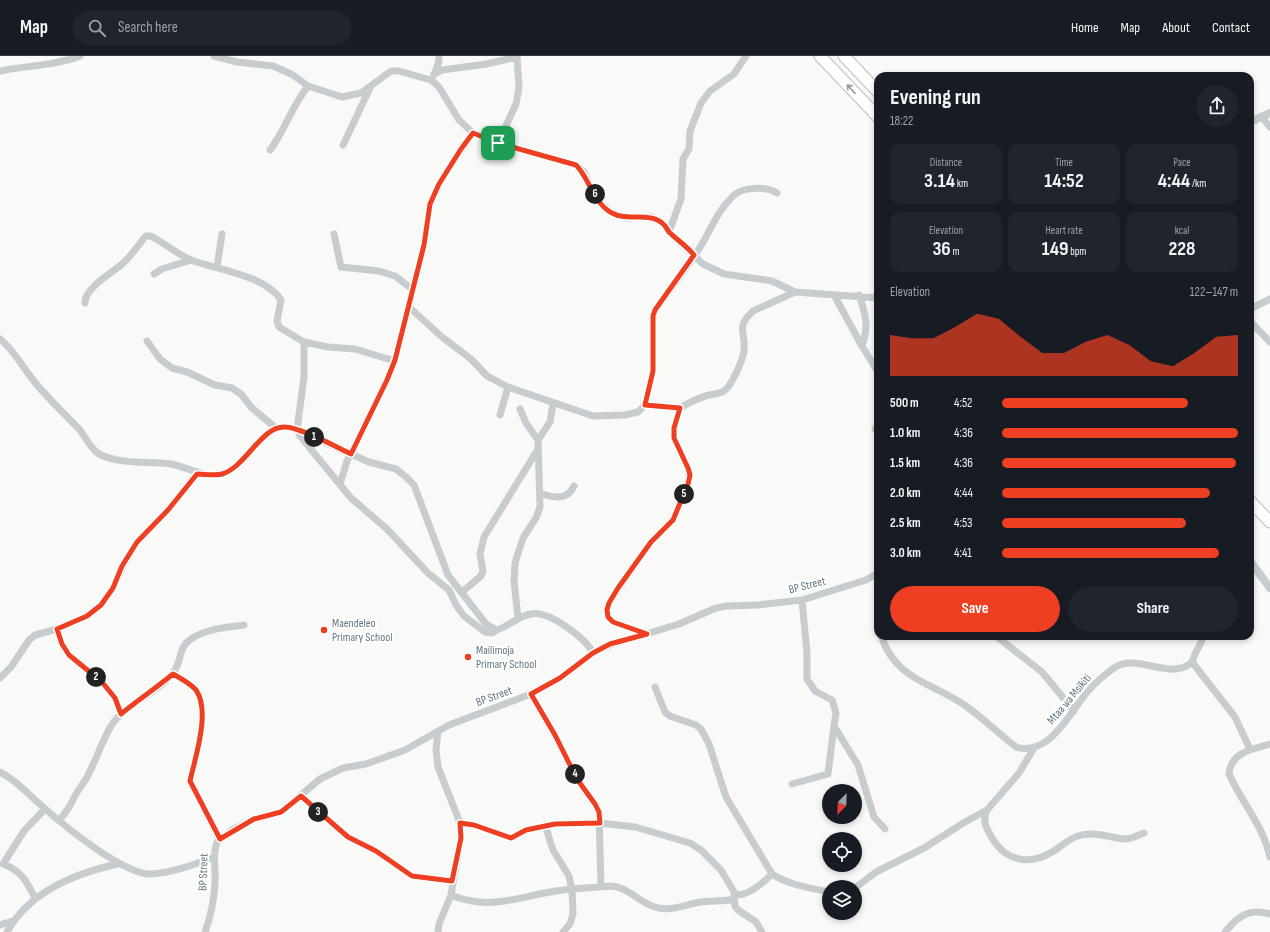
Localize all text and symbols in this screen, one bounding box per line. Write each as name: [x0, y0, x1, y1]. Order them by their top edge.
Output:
search box: [72, 10, 352, 46]
text: Map: [20, 16, 48, 39]
icon: search: [86, 17, 108, 39]
text: Search here: [118, 18, 178, 37]
text: Home: [1071, 19, 1099, 36]
text: Map: [1121, 19, 1140, 36]
text: About: [1162, 19, 1190, 36]
text: Contact: [1212, 19, 1250, 36]
one-way arrow: [847, 84, 856, 94]
text: Evening run: [890, 84, 981, 111]
button: share: [1196, 85, 1238, 127]
text: 18:22: [890, 113, 913, 129]
pin: [481, 126, 515, 160]
icon: arrive: [487, 132, 509, 154]
text: Distance: [930, 156, 962, 169]
text: Time: [1055, 156, 1073, 169]
text: Pace: [1173, 156, 1191, 169]
text: 3.14: [924, 169, 955, 193]
text: 14:52: [1044, 169, 1084, 193]
text: 4:44: [1158, 169, 1190, 193]
text: km: [955, 177, 968, 190]
text: /km: [1190, 177, 1206, 190]
pin: 6: [585, 184, 605, 204]
text: 6: [592, 187, 598, 200]
text: Elevation: [929, 224, 963, 237]
text: Heart rate: [1045, 224, 1083, 237]
text: kcal: [1175, 224, 1189, 237]
text: 36: [932, 237, 951, 261]
text: 149: [1042, 237, 1068, 261]
text: 228: [1169, 237, 1195, 261]
text: m: [951, 245, 960, 258]
text: bpm: [1068, 245, 1086, 258]
text: Elevation: [890, 284, 930, 300]
text: 122–147 m: [1190, 284, 1238, 300]
text: 500 m: [890, 395, 919, 411]
text: 4:52: [954, 395, 972, 411]
text: 1.0 km: [890, 425, 920, 441]
text: 4:36: [954, 425, 973, 441]
pin: 1: [304, 427, 324, 447]
text: 1: [312, 430, 316, 443]
text: 1.5 km: [890, 455, 920, 471]
text: 4:36: [954, 455, 973, 471]
pin: 5: [674, 484, 694, 504]
text: 2.0 km: [890, 485, 921, 501]
text: 4:44: [954, 485, 973, 501]
text: 5: [682, 487, 686, 500]
text: 2.5 km: [890, 515, 921, 531]
text: 4:53: [954, 515, 973, 531]
text: 3.0 km: [890, 545, 921, 561]
text: 4:41: [954, 545, 972, 561]
street label: BP Street: [787, 574, 828, 597]
button: Save: [890, 586, 1060, 632]
button: Share: [1068, 586, 1238, 632]
place label: Maendeleo Primary School: [332, 616, 392, 645]
marker: Maendeleo Primary School: [319, 625, 329, 635]
place label: Mailimoja Primary School: [476, 643, 536, 672]
marker: Mailimoja Primary School: [463, 652, 473, 662]
pin: 2: [86, 667, 106, 687]
text: 2: [94, 670, 98, 683]
street label: Mtaa wa Msikiti: [1044, 671, 1095, 728]
street label: BP Street: [474, 683, 515, 710]
pin: 4: [565, 764, 585, 784]
text: 4: [572, 767, 578, 780]
north arrow: [822, 784, 862, 824]
map controls: [822, 784, 862, 920]
pin: 3: [308, 802, 328, 822]
text: 3: [316, 805, 320, 818]
button: locate: [822, 832, 862, 872]
street label: BP Street: [195, 853, 212, 891]
button: layers: [822, 880, 862, 920]

